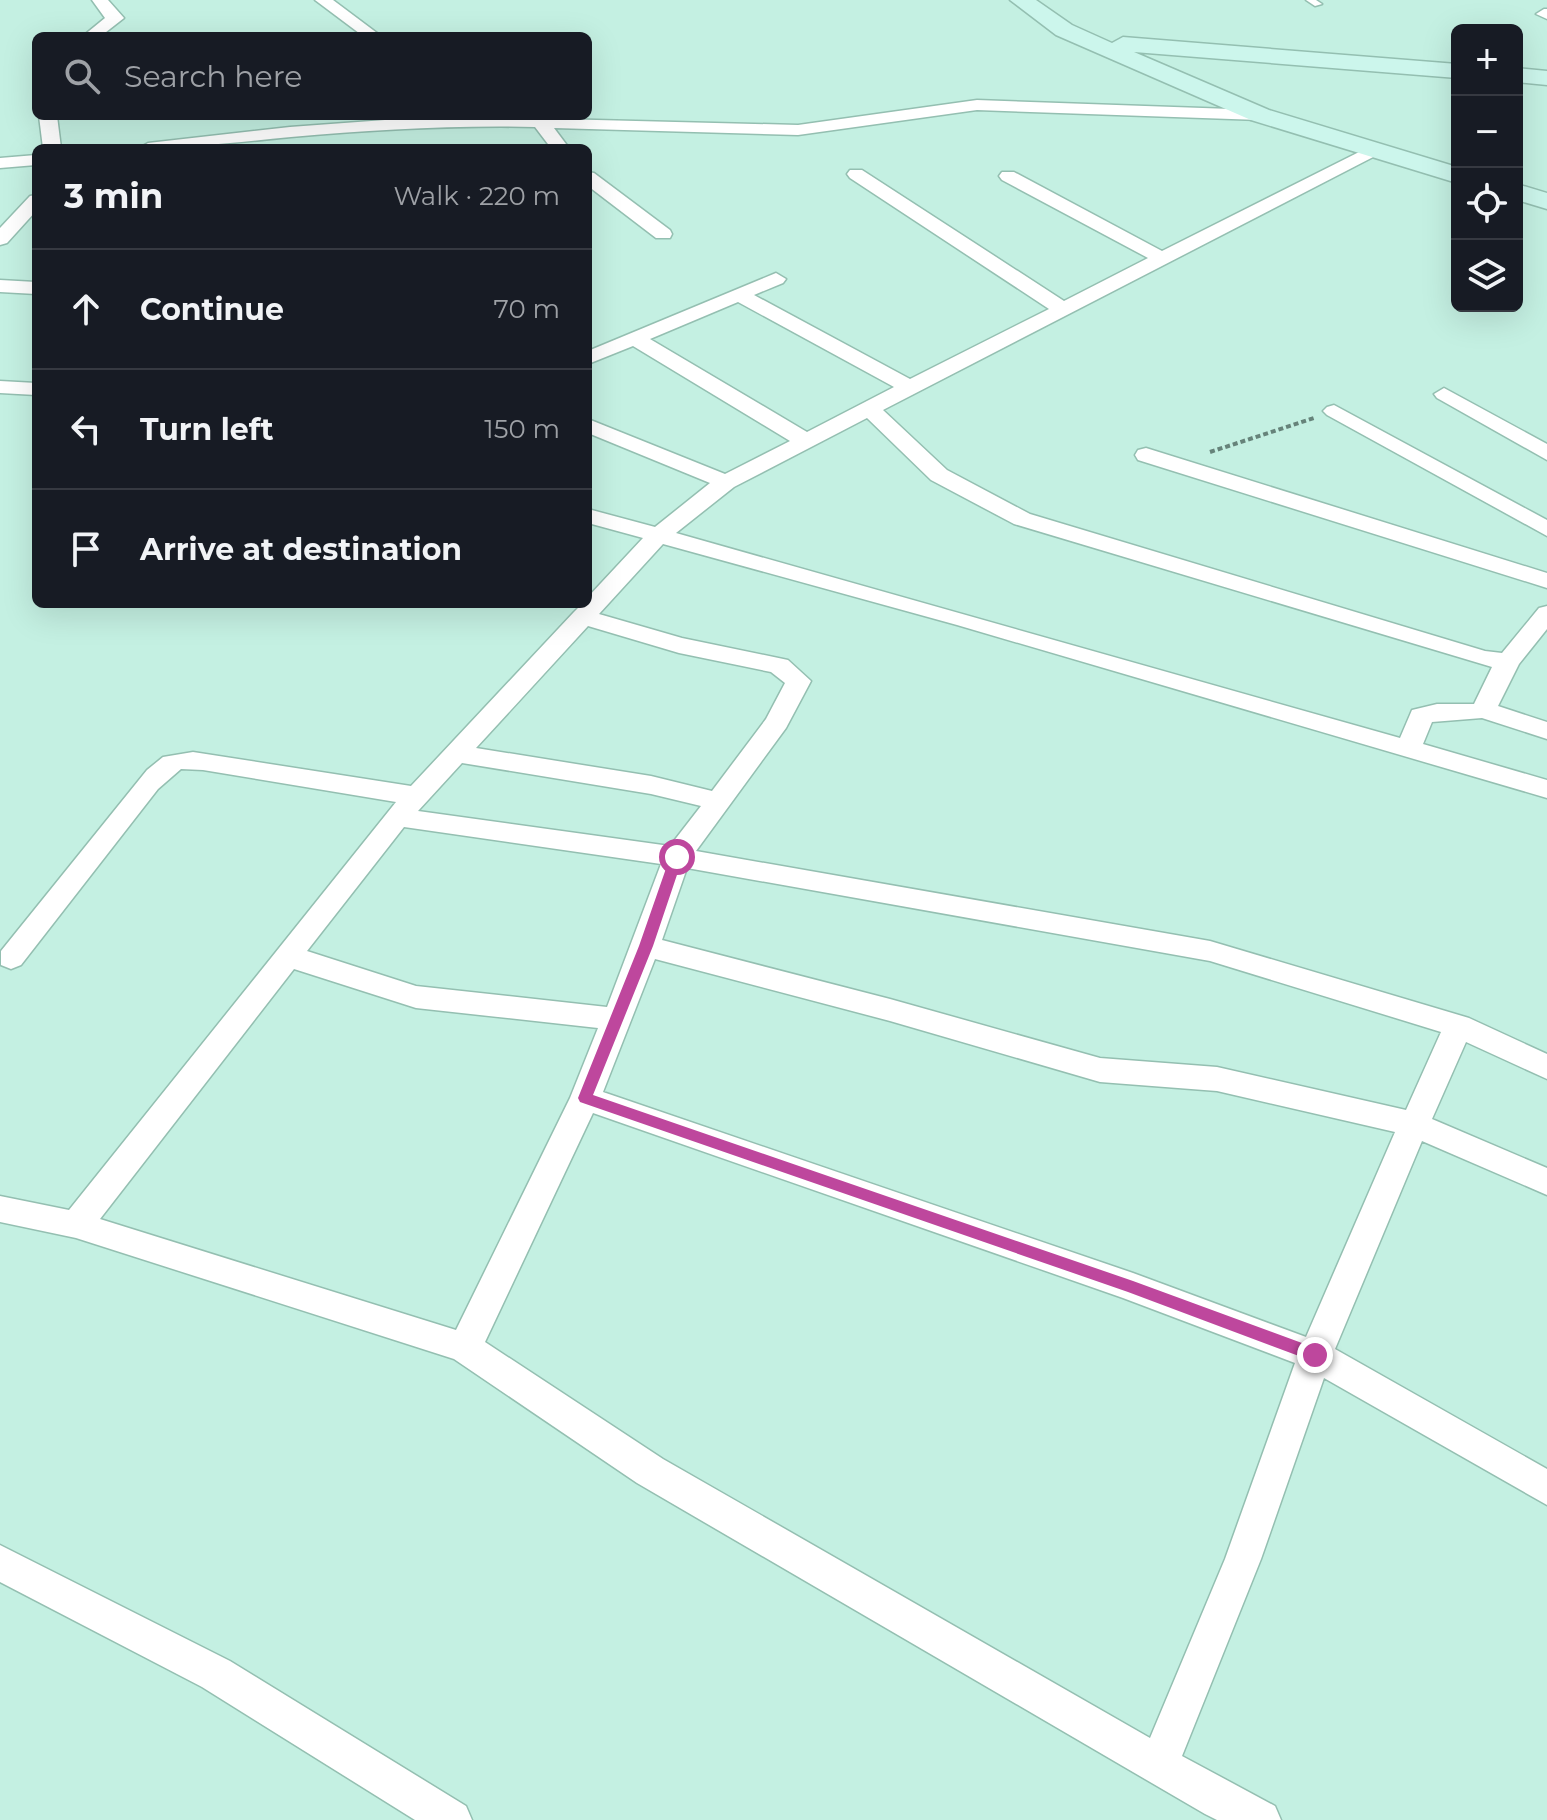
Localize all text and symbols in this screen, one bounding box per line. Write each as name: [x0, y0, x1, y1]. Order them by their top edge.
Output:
map controls: [1451, 24, 1523, 312]
button: +: [1451, 24, 1523, 96]
search box: [32, 32, 592, 120]
icon: search: [60, 54, 104, 98]
text: Search here: [124, 58, 302, 95]
button: −: [1451, 96, 1523, 168]
button: locate: [1451, 168, 1523, 240]
text: 3 min: [64, 175, 163, 217]
text: Walk · 220 m: [393, 180, 560, 212]
button: layers: [1451, 240, 1523, 312]
icon: ahead: [64, 287, 108, 331]
text: Continue: [140, 291, 284, 328]
text: 70 m: [494, 293, 560, 325]
icon: left: [64, 407, 108, 451]
text: Turn left: [140, 411, 273, 448]
text: 150 m: [484, 413, 560, 445]
icon: arrive: [64, 527, 108, 571]
text: Arrive at destination: [140, 531, 462, 568]
route start: [659, 839, 695, 875]
route end: [1297, 1337, 1333, 1373]

